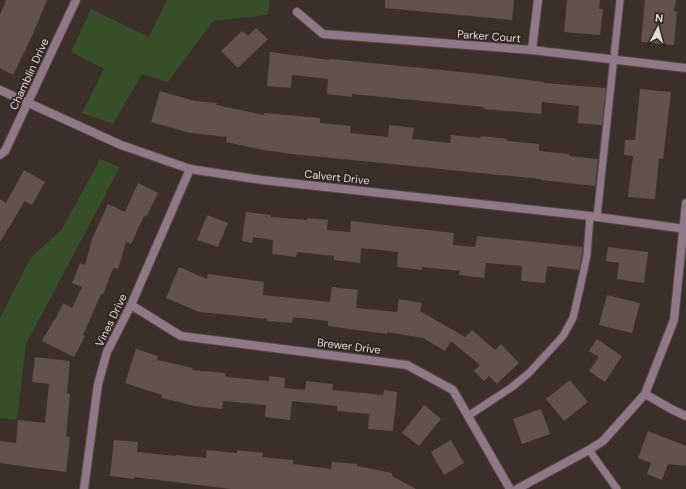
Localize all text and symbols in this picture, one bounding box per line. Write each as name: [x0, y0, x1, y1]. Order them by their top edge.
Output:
north arrow: [638, 8, 678, 48]
text: N: [654, 11, 664, 25]
street label: Parker Court: [457, 27, 521, 45]
street label: Chamblin Drive: [6, 36, 52, 112]
street label: Calvert Drive: [304, 167, 370, 187]
street label: Vines Drive: [92, 291, 130, 349]
street label: Brewer Drive: [316, 335, 382, 357]

